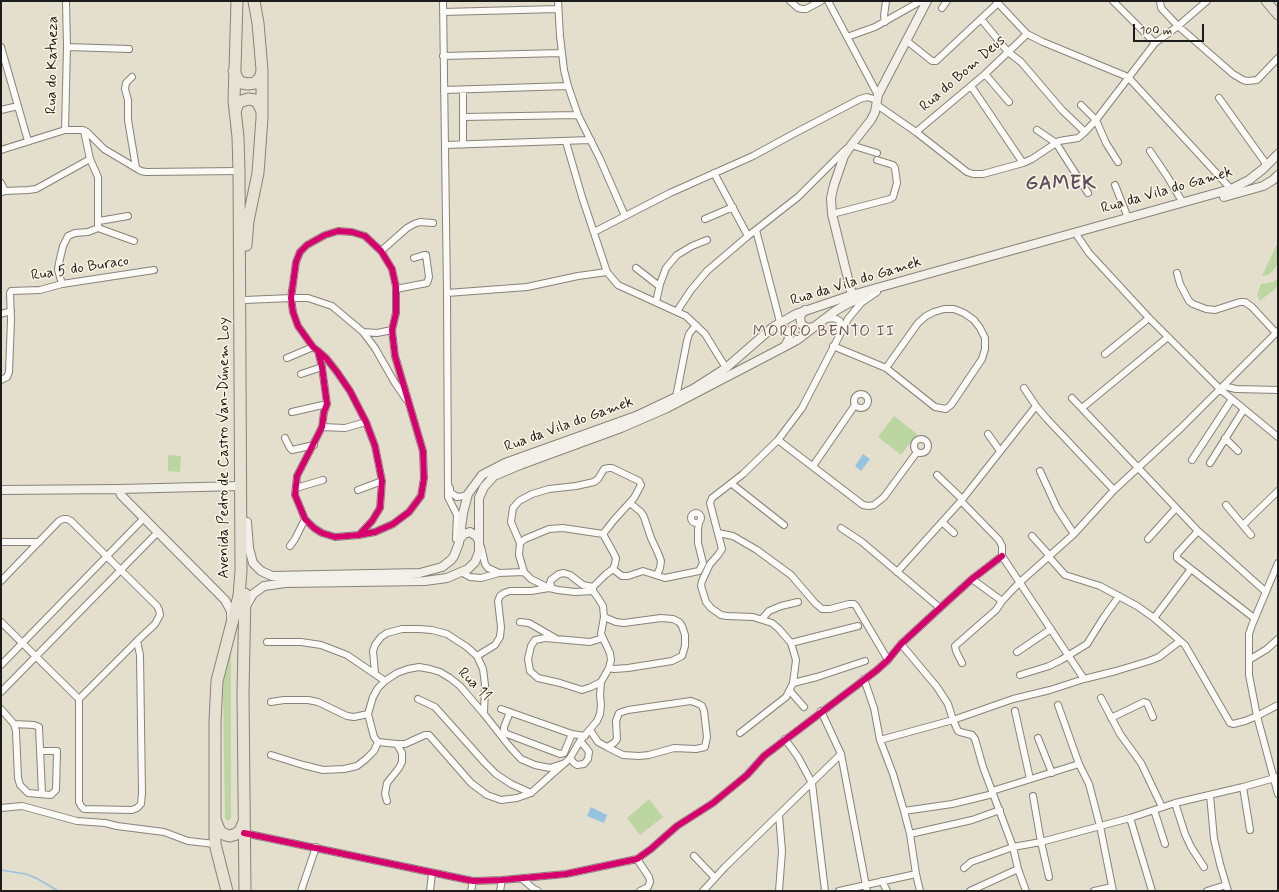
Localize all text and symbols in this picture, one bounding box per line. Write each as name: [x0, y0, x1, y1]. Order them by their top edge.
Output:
street label: Rua do Katueza: [43, 16, 63, 114]
scale bar: [1135, 16, 1206, 42]
text: 100 m: [1140, 23, 1172, 39]
street label: Rua do Bom Deus: [916, 32, 1010, 116]
street label: Rua da Vila do Gamek: [1099, 164, 1235, 218]
district label: GAMEK: [1025, 174, 1097, 196]
street label: Rua 5 do Buraco: [30, 252, 130, 286]
street label: Rua da Vila do Gamek: [788, 254, 924, 310]
street label: Avenida Pedro de Castro Van-Dúnem Loy: [216, 317, 234, 579]
district label: MORRO BENTO II: [751, 323, 897, 343]
street label: Rua da Vila do Gamek: [502, 393, 636, 457]
street label: Rua 11: [453, 664, 495, 706]

